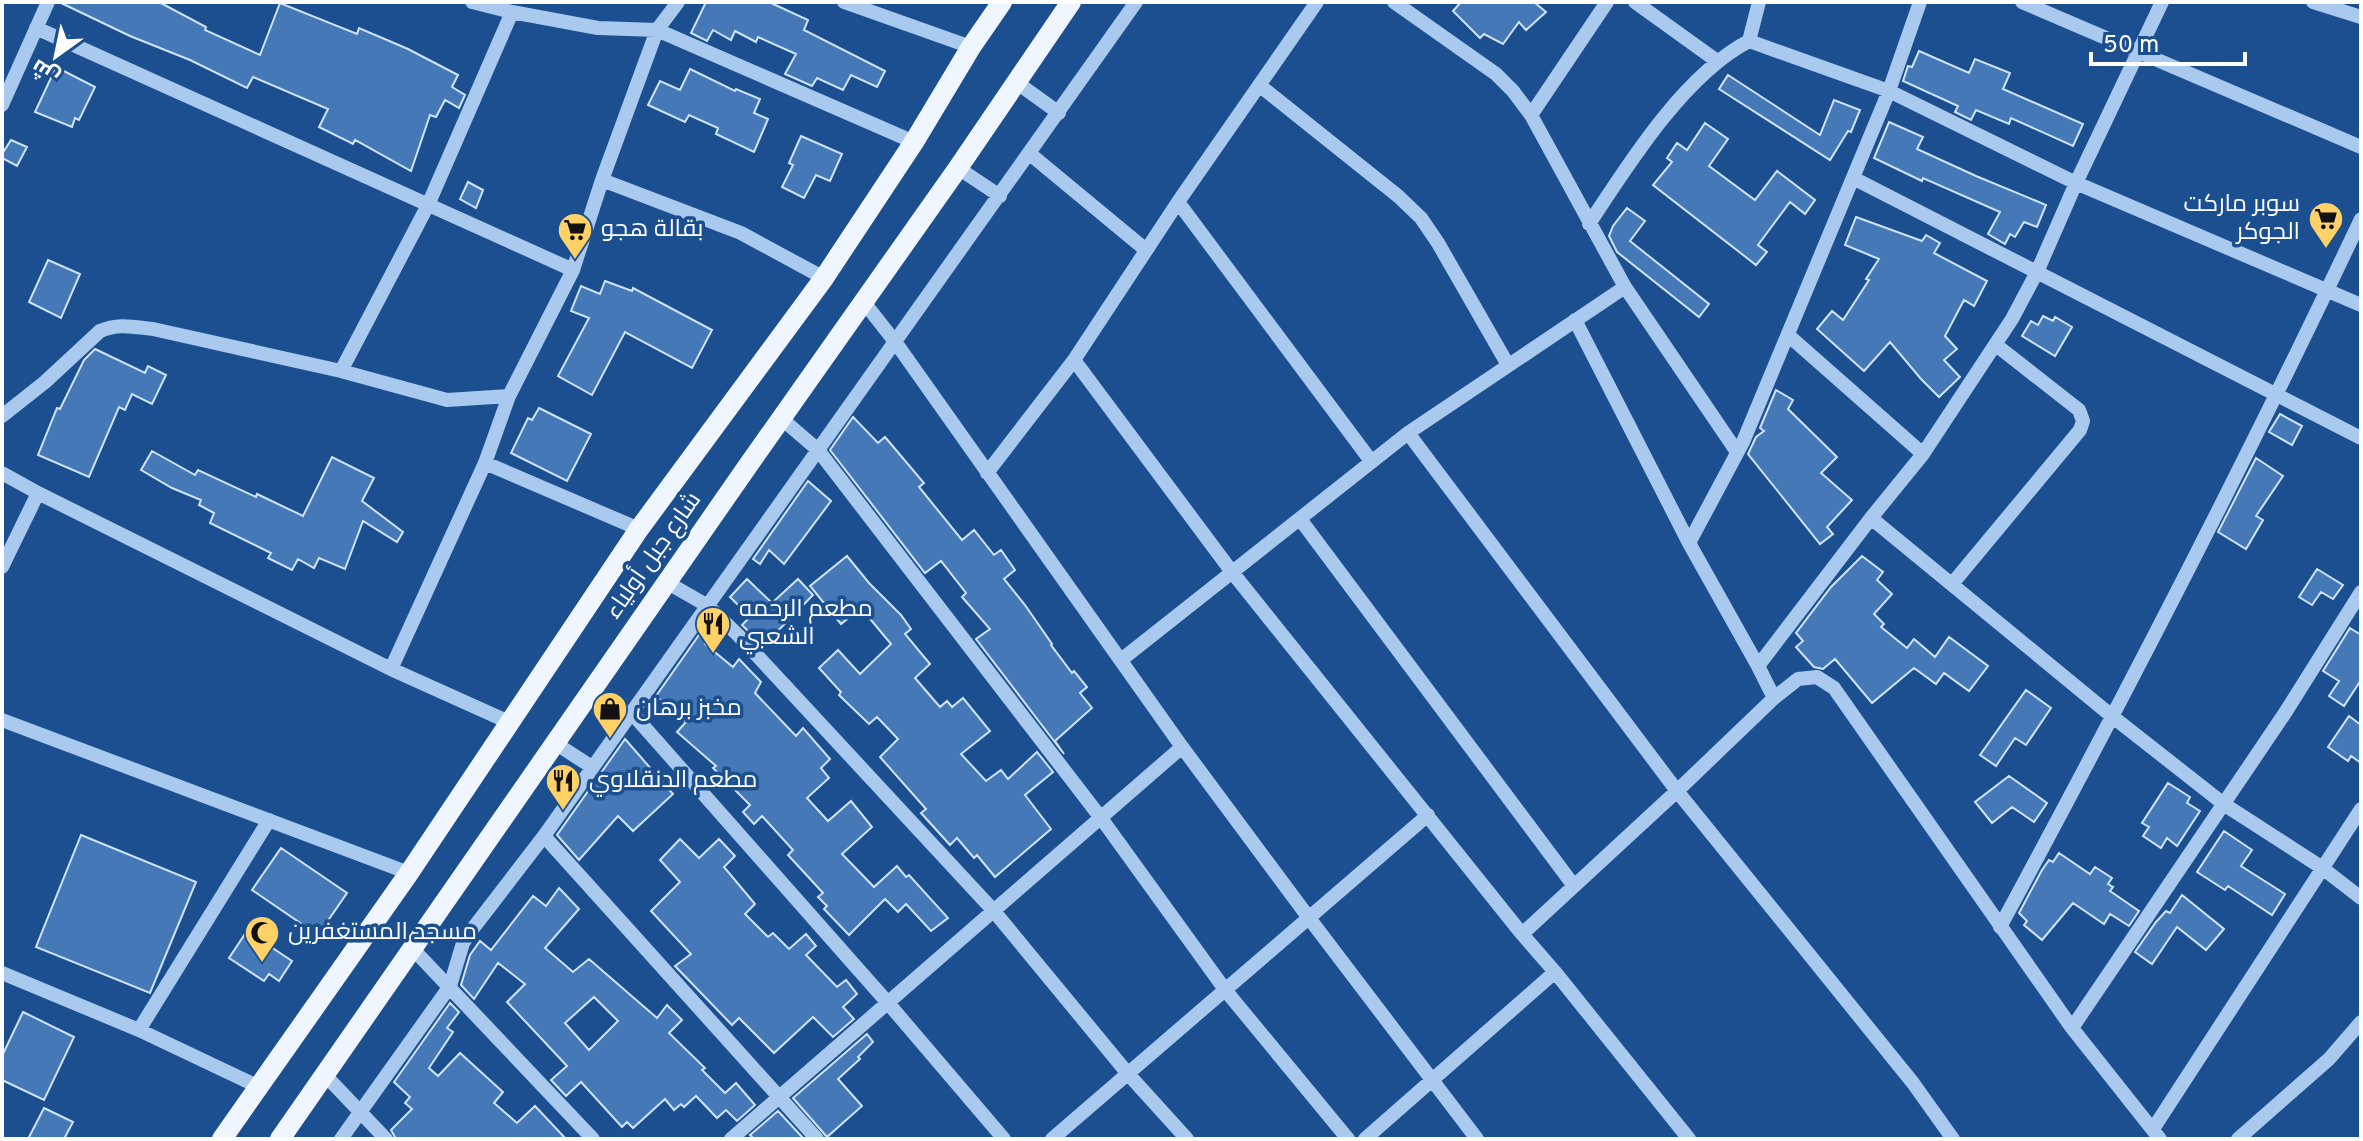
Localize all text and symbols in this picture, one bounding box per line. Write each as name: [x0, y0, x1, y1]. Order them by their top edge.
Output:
north arrow: [16, 16, 96, 96]
scale bar: [2091, 16, 2245, 66]
text: 50 m: [2103, 31, 2159, 61]
text: ش: [27, 52, 66, 90]
place label: سوبر ماركت الجوكر: [2184, 190, 2300, 248]
supermarket icon: سوبر ماركت الجوكر: [2307, 200, 2345, 250]
supermarket icon: بقالة هجو: [556, 211, 594, 261]
place label: بقالة هجو: [601, 215, 703, 245]
street label: شارع جبل أولياء: [597, 485, 709, 625]
place label: مطعم الرحمه الشعبي: [739, 595, 873, 655]
restaurant icon: مطعم الرحمه الشعبي: [694, 605, 732, 655]
shop icon: مخبز برهان: [591, 690, 629, 740]
place label: مخبز برهان: [636, 694, 742, 724]
restaurant icon: مطعم الدنقلاوي: [544, 762, 582, 812]
place label: مطعم الدنقلاوي: [589, 766, 757, 797]
mosque icon: مسجد المستغفرين: [243, 914, 281, 964]
place label: مسجد المستغفرين: [288, 918, 477, 948]

